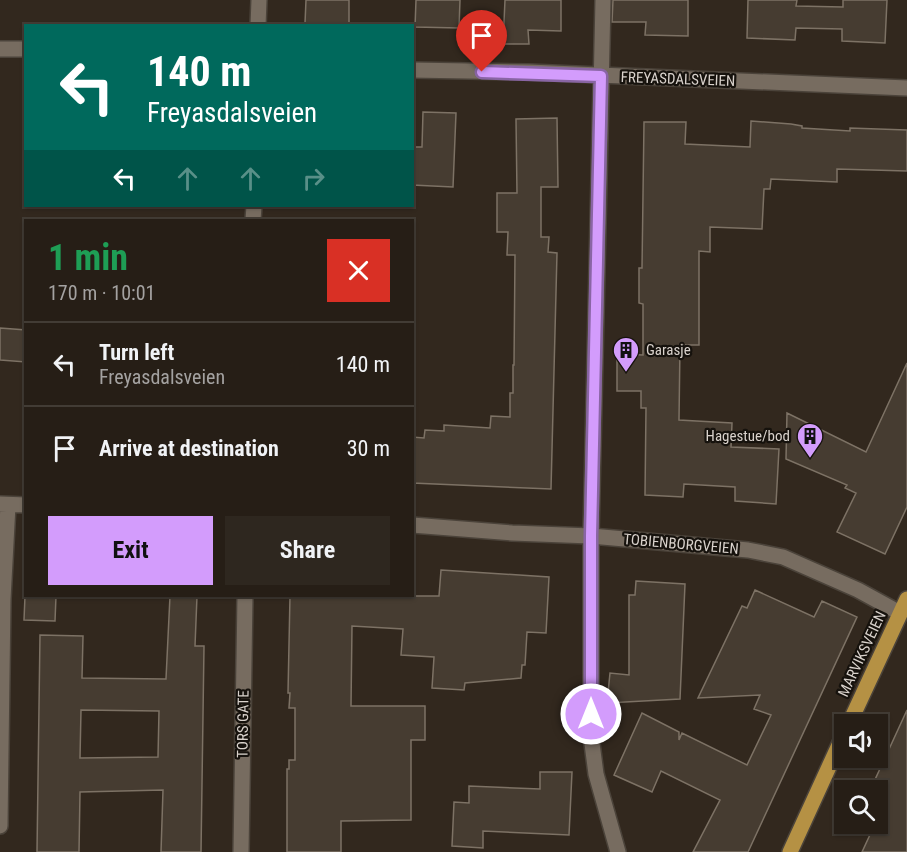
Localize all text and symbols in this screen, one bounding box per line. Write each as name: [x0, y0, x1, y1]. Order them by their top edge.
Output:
pin: [456, 10, 507, 72]
icon: arrive: [465, 19, 498, 52]
text: 140 m: [147, 47, 252, 96]
icon: left: [48, 48, 126, 126]
street label: FREYASDALSVEIEN: [620, 68, 736, 90]
text: Freyasdalsveien: [147, 97, 317, 129]
icon: left: [108, 162, 141, 195]
icon: ahead: [171, 162, 204, 195]
icon: ahead: [234, 162, 267, 195]
icon: right: [297, 162, 330, 195]
text: 1 min: [48, 237, 128, 279]
button: close: [327, 239, 390, 302]
text: 170 m · 10:01: [48, 281, 155, 305]
building icon: Garasje: [611, 335, 641, 373]
text: Turn left: [99, 340, 174, 365]
place label: Garasje: [646, 341, 691, 359]
icon: left: [48, 348, 81, 381]
text: 140 m: [336, 352, 390, 377]
text: Freyasdalsveien: [99, 365, 225, 389]
building icon: Hagestue/bod: [795, 421, 825, 459]
place label: Hagestue/bod: [706, 427, 790, 445]
icon: arrive: [48, 432, 81, 465]
text: Arrive at destination: [99, 436, 279, 461]
text: 30 m: [347, 436, 390, 461]
button: Exit: [48, 516, 213, 585]
button: Share: [225, 516, 390, 585]
street label: TOBIENBORGVEIEN: [623, 530, 739, 558]
street label: MARVIKSVEIEN: [834, 608, 890, 700]
position arrow: [559, 682, 623, 746]
street label: TORS GATE: [233, 690, 253, 758]
map controls: [834, 714, 888, 834]
button: sound: [834, 714, 888, 768]
button: search: [834, 780, 888, 834]

